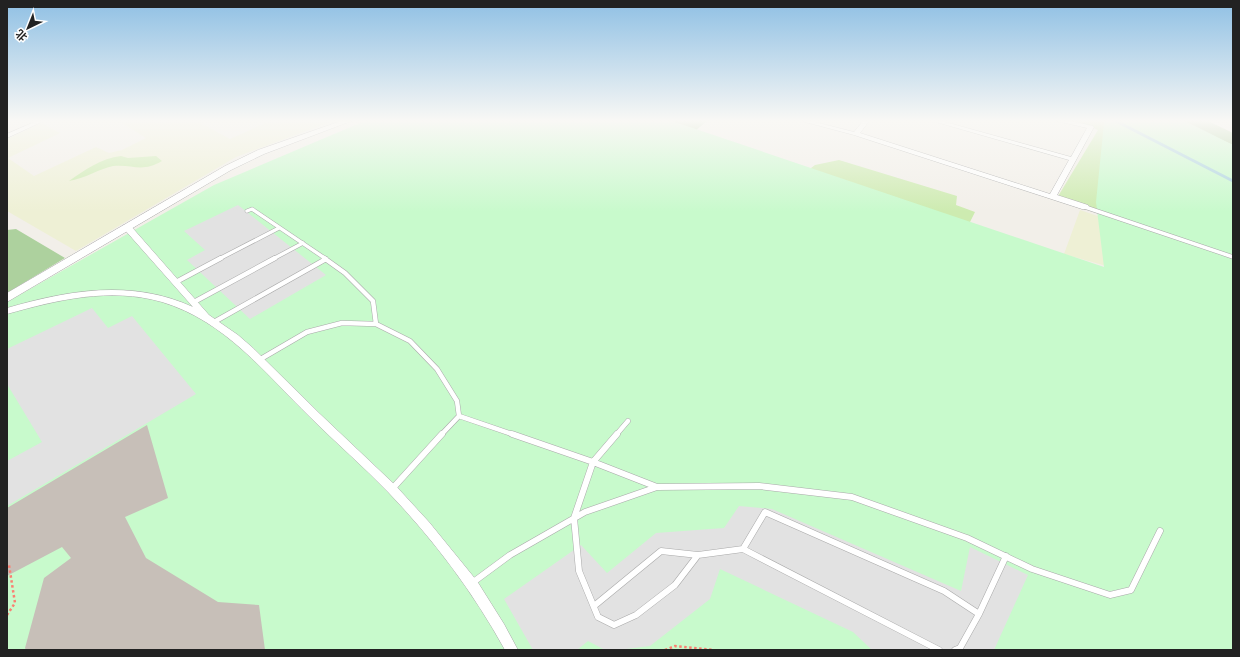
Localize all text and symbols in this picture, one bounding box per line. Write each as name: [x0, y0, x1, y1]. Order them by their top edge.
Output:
north arrow: [8, 8, 48, 48]
text: 北: [12, 26, 30, 45]

